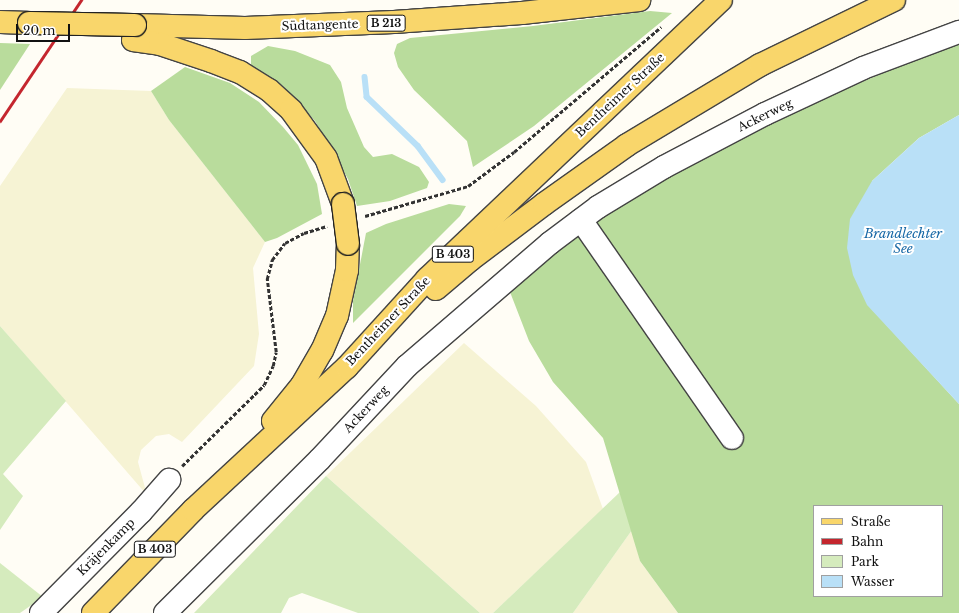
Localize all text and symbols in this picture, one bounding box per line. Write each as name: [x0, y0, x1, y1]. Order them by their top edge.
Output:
road number: B 213: [366, 14, 406, 32]
scale bar: [18, 16, 72, 42]
street label: Südtangente: [281, 16, 359, 34]
text: 20 m: [23, 23, 55, 38]
street label: Bentheimer Straße: [572, 50, 668, 140]
street label: Ackerweg: [735, 96, 795, 134]
water label: Brandlechter See: [864, 227, 942, 258]
road number: B 403: [431, 245, 475, 263]
street label: Bentheimer Straße: [343, 273, 433, 369]
street label: Ackerweg: [341, 382, 391, 436]
legend: [813, 505, 943, 597]
text: Straße: [851, 514, 891, 529]
street label: Kräjenkamp: [74, 515, 138, 579]
text: Bahn: [851, 534, 883, 549]
road number: B 403: [133, 540, 177, 558]
text: Park: [851, 554, 879, 569]
text: Wasser: [851, 574, 894, 589]

